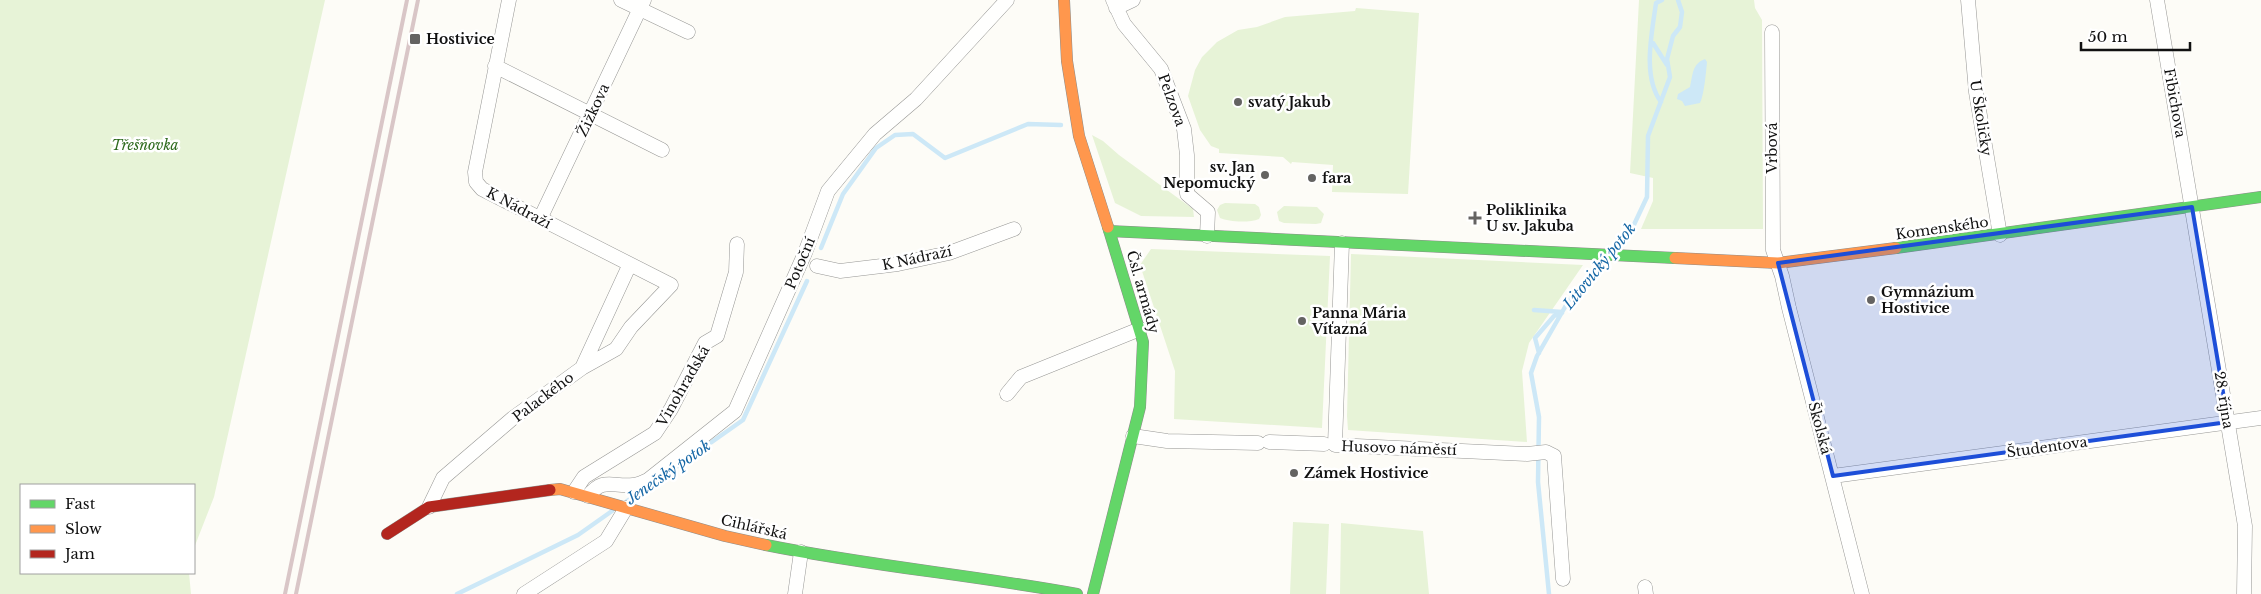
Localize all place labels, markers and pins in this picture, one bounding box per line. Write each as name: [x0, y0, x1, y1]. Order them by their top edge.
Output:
place label: Hostivice: [426, 30, 495, 48]
marker: Hostivice: [408, 32, 422, 46]
place label: svatý Jakub: [1248, 93, 1331, 111]
marker: svatý Jakub: [1232, 96, 1244, 108]
place label: sv. Jan Nepomucký: [1163, 158, 1256, 192]
marker: sv. Jan Nepomucký: [1259, 169, 1271, 181]
place label: fara: [1322, 169, 1351, 187]
marker: fara: [1306, 172, 1318, 184]
place label: Poliklinika U sv. Jakuba: [1486, 201, 1574, 235]
marker: Poliklinika U sv. Jakuba: [1468, 211, 1482, 225]
place label: Gymnázium Hostivice: [1881, 283, 1975, 317]
marker: Gymnázium Hostivice: [1865, 294, 1877, 306]
place label: Panna Mária Víťazná: [1311, 304, 1406, 338]
marker: Panna Mária Víťazná: [1296, 315, 1308, 327]
place label: Zámek Hostivice: [1304, 464, 1429, 482]
marker: Zámek Hostivice: [1288, 467, 1300, 479]

